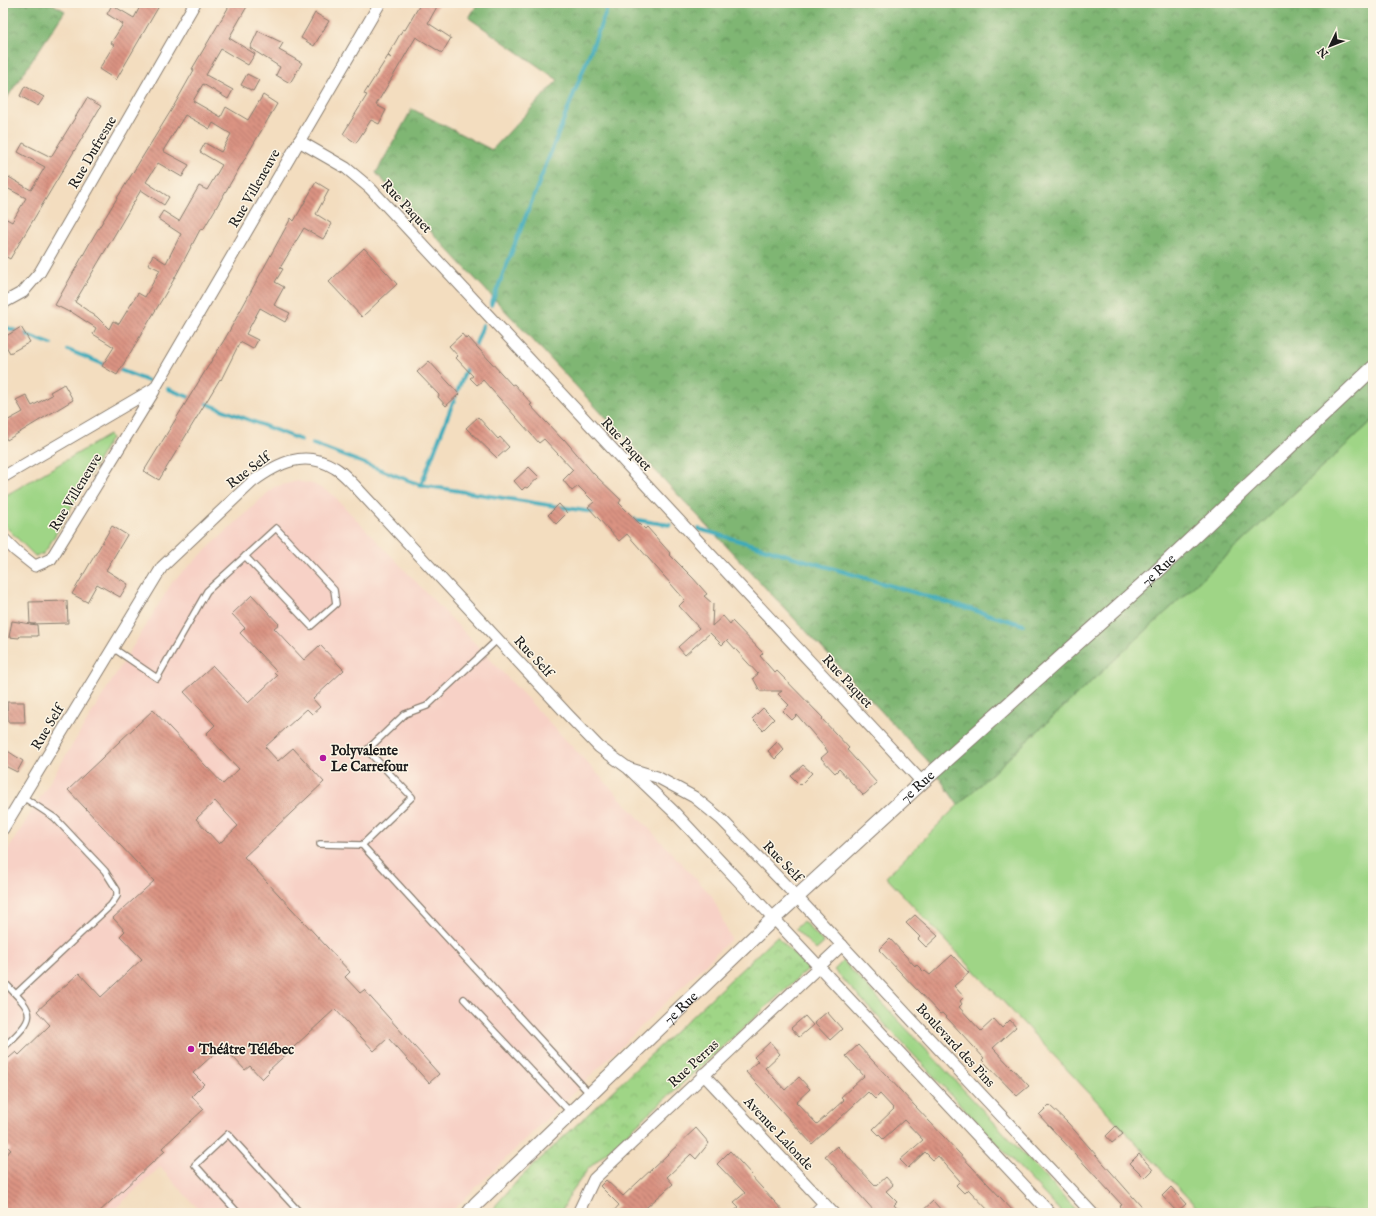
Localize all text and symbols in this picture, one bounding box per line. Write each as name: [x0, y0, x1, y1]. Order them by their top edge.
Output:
north arrow: [1310, 26, 1350, 66]
text: N: [1315, 44, 1332, 61]
street label: Rue Dufresne: [65, 112, 121, 192]
street label: Rue Villeneuve: [225, 145, 285, 231]
street label: Rue Paquet: [377, 176, 436, 237]
street label: Rue Paquet: [597, 414, 656, 475]
street label: Rue Self: [223, 447, 276, 493]
street label: Rue Villeneuve: [45, 450, 107, 535]
street label: 7e Rue: [1138, 550, 1180, 591]
street label: Rue Self: [510, 632, 559, 683]
street label: Rue Paquet: [818, 651, 877, 712]
street label: Rue Self: [27, 699, 70, 754]
place label: Polyvalente Le Carrefour: [331, 742, 409, 776]
marker: Polyvalente Le Carrefour: [318, 753, 328, 763]
street label: 7e Rue: [897, 766, 939, 807]
street label: Rue Self: [758, 838, 808, 888]
street label: 7e Rue: [661, 988, 703, 1029]
street label: Boulevard des Pins: [912, 1000, 999, 1091]
street label: Rue Perras: [665, 1036, 723, 1092]
place label: Théâtre Télébec: [198, 1041, 294, 1059]
marker: Théâtre Télébec: [186, 1044, 196, 1054]
street label: Avenue Lalonde: [739, 1092, 817, 1175]

